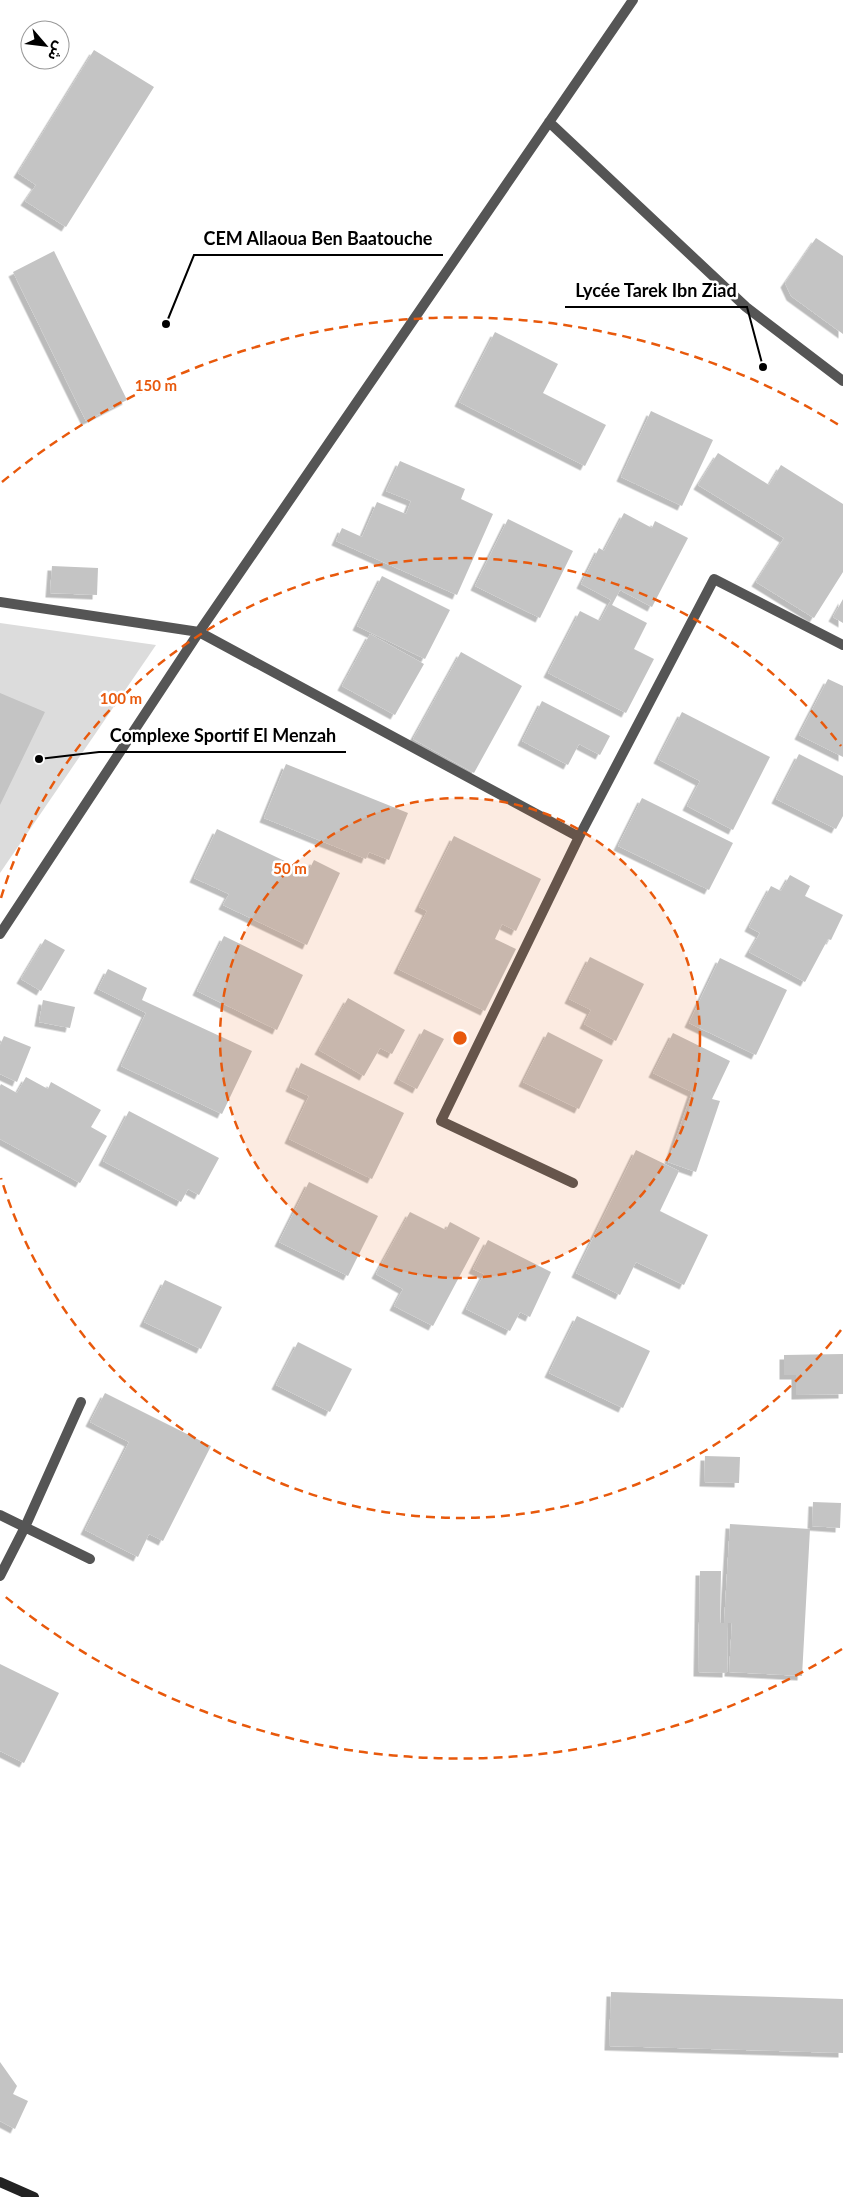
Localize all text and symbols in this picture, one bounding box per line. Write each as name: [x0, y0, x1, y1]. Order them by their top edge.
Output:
north arrow: [20, 20, 70, 70]
text: ش: [45, 39, 69, 64]
callout: CEM Allaoua Ben Baatouche: [194, 222, 443, 255]
text: CEM Allaoua Ben Baatouche: [204, 227, 433, 249]
callout: Lycée Tarek Ibn Ziad: [565, 274, 747, 307]
text: Lycée Tarek Ibn Ziad: [575, 279, 737, 301]
text: 150 m: [135, 376, 177, 394]
text: 100 m: [100, 689, 142, 707]
callout: Complexe Sportif El Menzah: [99, 719, 346, 752]
text: Complexe Sportif El Menzah: [110, 724, 336, 746]
text: 50 m: [273, 859, 307, 877]
centre of rings: [451, 1029, 469, 1047]

